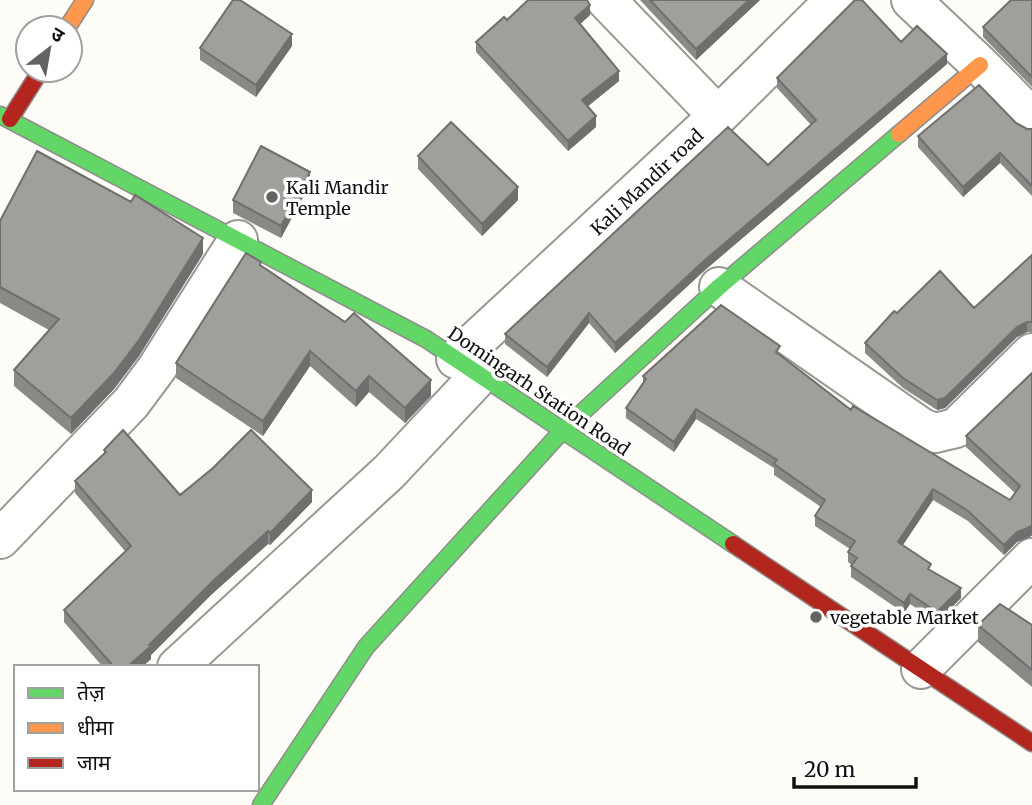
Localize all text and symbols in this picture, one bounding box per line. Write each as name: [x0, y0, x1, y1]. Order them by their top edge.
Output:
north arrow: [14, 14, 84, 84]
text: उ: [47, 21, 69, 48]
street label: Kali Mandir road: [586, 124, 708, 240]
place label: Kali Mandir Temple: [286, 176, 389, 220]
marker: Kali Mandir Temple: [264, 189, 280, 205]
street label: Domingarh Station Road: [444, 321, 635, 461]
place label: vegetable Market: [829, 606, 979, 629]
marker: vegetable Market: [808, 609, 824, 625]
legend: [14, 665, 259, 791]
text: तेज़: [77, 679, 105, 706]
text: धीमा: [77, 714, 114, 741]
scale bar: [794, 746, 916, 790]
text: जाम: [77, 749, 111, 776]
text: 20 m: [804, 756, 856, 783]

